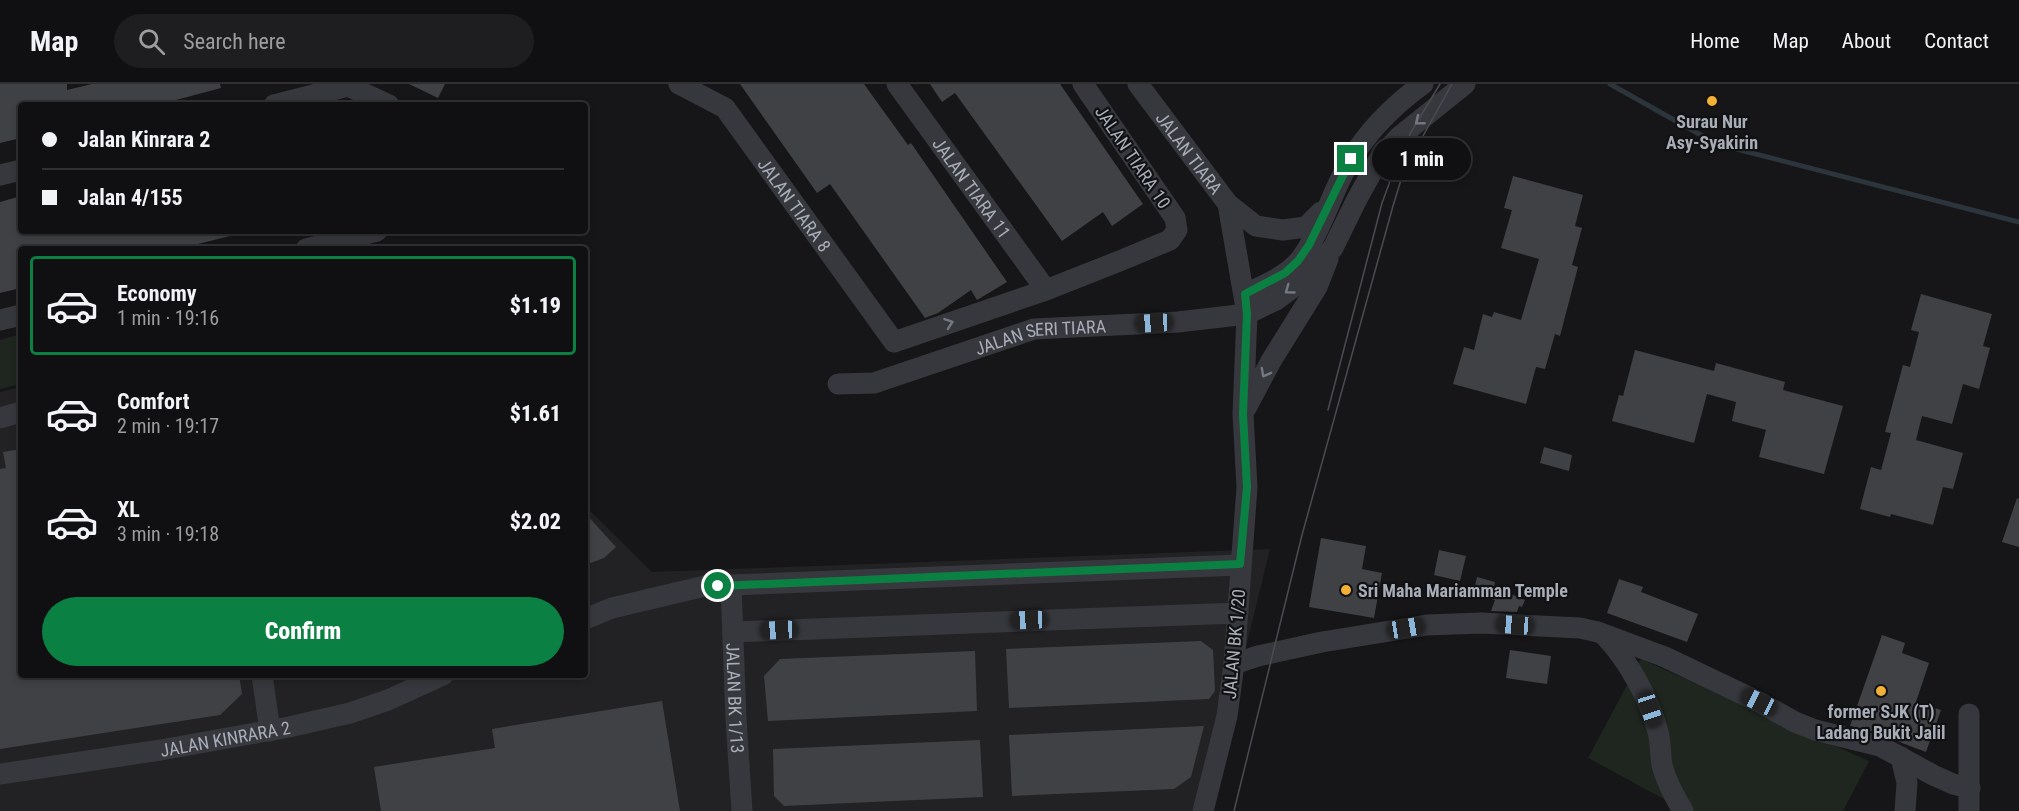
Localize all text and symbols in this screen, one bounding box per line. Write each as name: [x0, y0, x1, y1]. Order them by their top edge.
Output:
search box: [114, 14, 534, 68]
text: Map: [30, 25, 78, 58]
icon: search: [135, 25, 168, 58]
text: Search here: [183, 29, 286, 54]
text: Home: [1690, 29, 1740, 53]
text: Map: [1773, 29, 1809, 53]
text: About: [1842, 29, 1891, 53]
text: Contact: [1924, 29, 1989, 53]
marker: Surau Nur Asy-Syakirin: [1705, 94, 1719, 108]
street label: JALAN TIARA 10: [1091, 102, 1175, 212]
street label: JALAN TIARA: [1152, 108, 1228, 199]
place label: Surau Nur Asy-Syakirin: [1666, 111, 1758, 153]
one-way arrow: [1415, 113, 1426, 124]
text: Jalan Kinrara 2: [78, 127, 210, 152]
street label: JALAN TIARA 11: [929, 133, 1015, 242]
callout: 1 min: [1372, 138, 1471, 180]
route end: [1337, 145, 1364, 172]
text: 1 min: [1399, 147, 1444, 171]
street label: JALAN TIARA 8: [754, 154, 836, 255]
text: Jalan 4/155: [78, 185, 183, 210]
icon: car: [45, 279, 99, 333]
text: Economy: [117, 281, 197, 306]
one-way arrow: [1285, 282, 1296, 293]
text: $1.19: [510, 293, 561, 318]
text: 1 min · 19:16: [117, 306, 219, 330]
car: [1136, 313, 1172, 333]
street label: JALAN SERI TIARA: [972, 315, 1107, 359]
one-way arrow: [943, 318, 954, 331]
one-way arrow: [1261, 366, 1272, 377]
icon: car: [45, 387, 99, 441]
text: Comfort: [117, 389, 190, 414]
text: $1.61: [510, 401, 561, 426]
text: 2 min · 19:17: [117, 414, 219, 438]
icon: car: [45, 495, 99, 549]
text: XL: [117, 497, 140, 522]
text: $2.02: [510, 509, 561, 534]
text: 3 min · 19:18: [117, 522, 219, 546]
route start: [704, 572, 731, 599]
place label: Sri Maha Mariamman Temple: [1358, 580, 1568, 601]
marker: Sri Maha Mariamman Temple: [1339, 583, 1353, 597]
street label: JALAN BK 1/20: [1219, 588, 1249, 700]
button: Confirm: [42, 597, 564, 666]
car: [1011, 610, 1047, 630]
car: [1496, 615, 1534, 635]
car: [1387, 616, 1425, 640]
car: [761, 620, 797, 640]
street label: JALAN BK 1/13: [723, 642, 749, 754]
marker: former SJK (T) Ladang Bukit Jalil: [1874, 684, 1888, 698]
car: [1739, 686, 1779, 718]
car: [1636, 689, 1664, 729]
place label: former SJK (T) Ladang Bukit Jalil: [1816, 701, 1946, 743]
street label: JALAN KINRARA 2: [158, 716, 292, 760]

